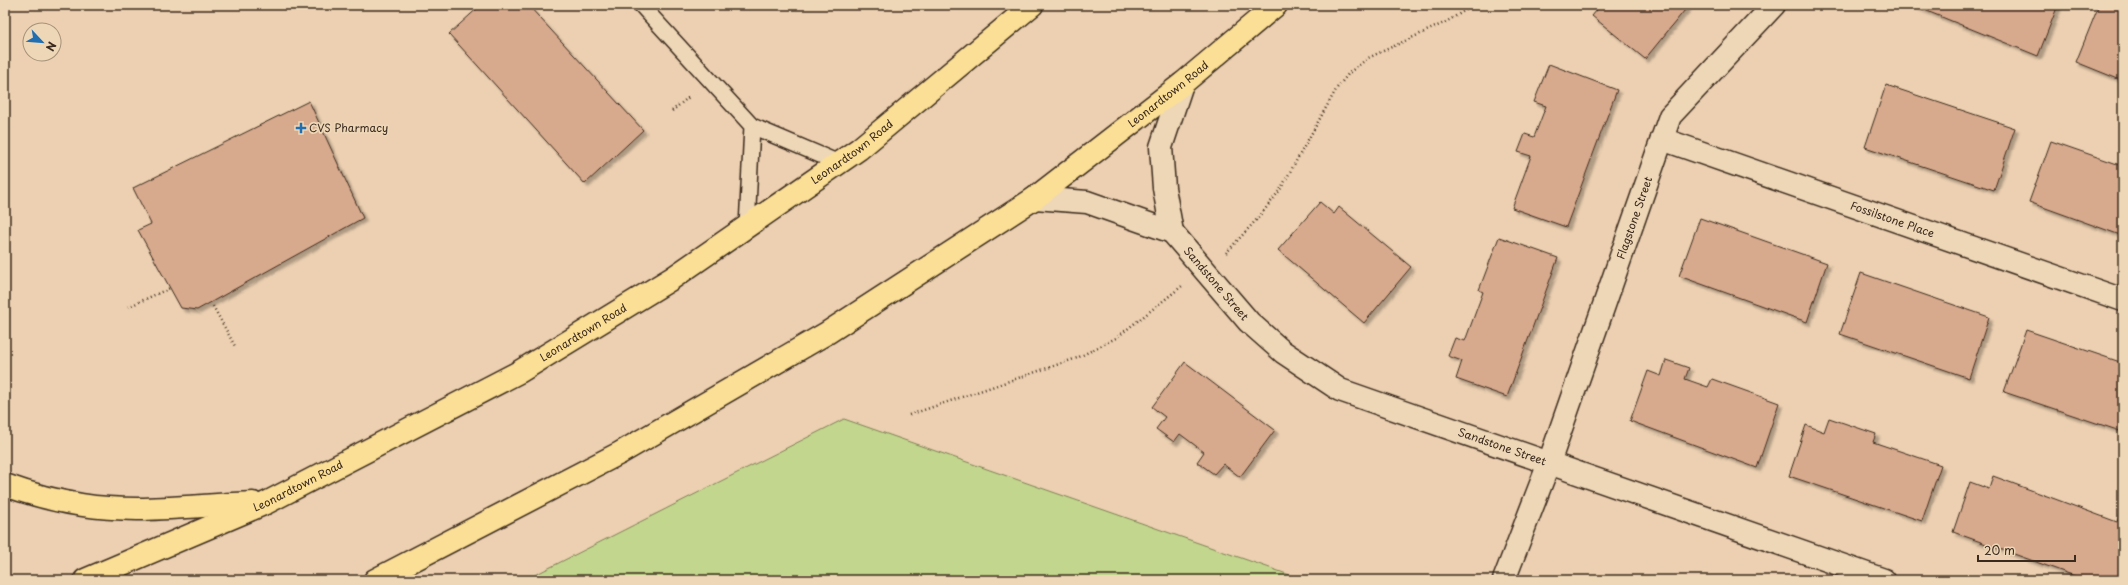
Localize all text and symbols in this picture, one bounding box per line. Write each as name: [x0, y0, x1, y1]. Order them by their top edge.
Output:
north arrow: [22, 22, 62, 62]
text: N: [42, 39, 61, 55]
street label: Leonardtown Road: [1124, 56, 1212, 131]
street label: Leonardtown Road: [807, 115, 897, 188]
place label: CVS Pharmacy: [309, 119, 388, 136]
marker: CVS Pharmacy: [296, 123, 306, 133]
street label: Flagstone Street: [1612, 173, 1657, 261]
street label: Fossilstone Place: [1848, 196, 1937, 242]
street label: Sandstone Street: [1180, 243, 1253, 324]
street label: Leonardtown Road: [536, 299, 630, 365]
street label: Sandstone Street: [1456, 423, 1549, 470]
street label: Leonardtown Road: [250, 456, 346, 516]
scale bar: [1978, 537, 2075, 563]
text: 20 m: [1984, 541, 2015, 559]

